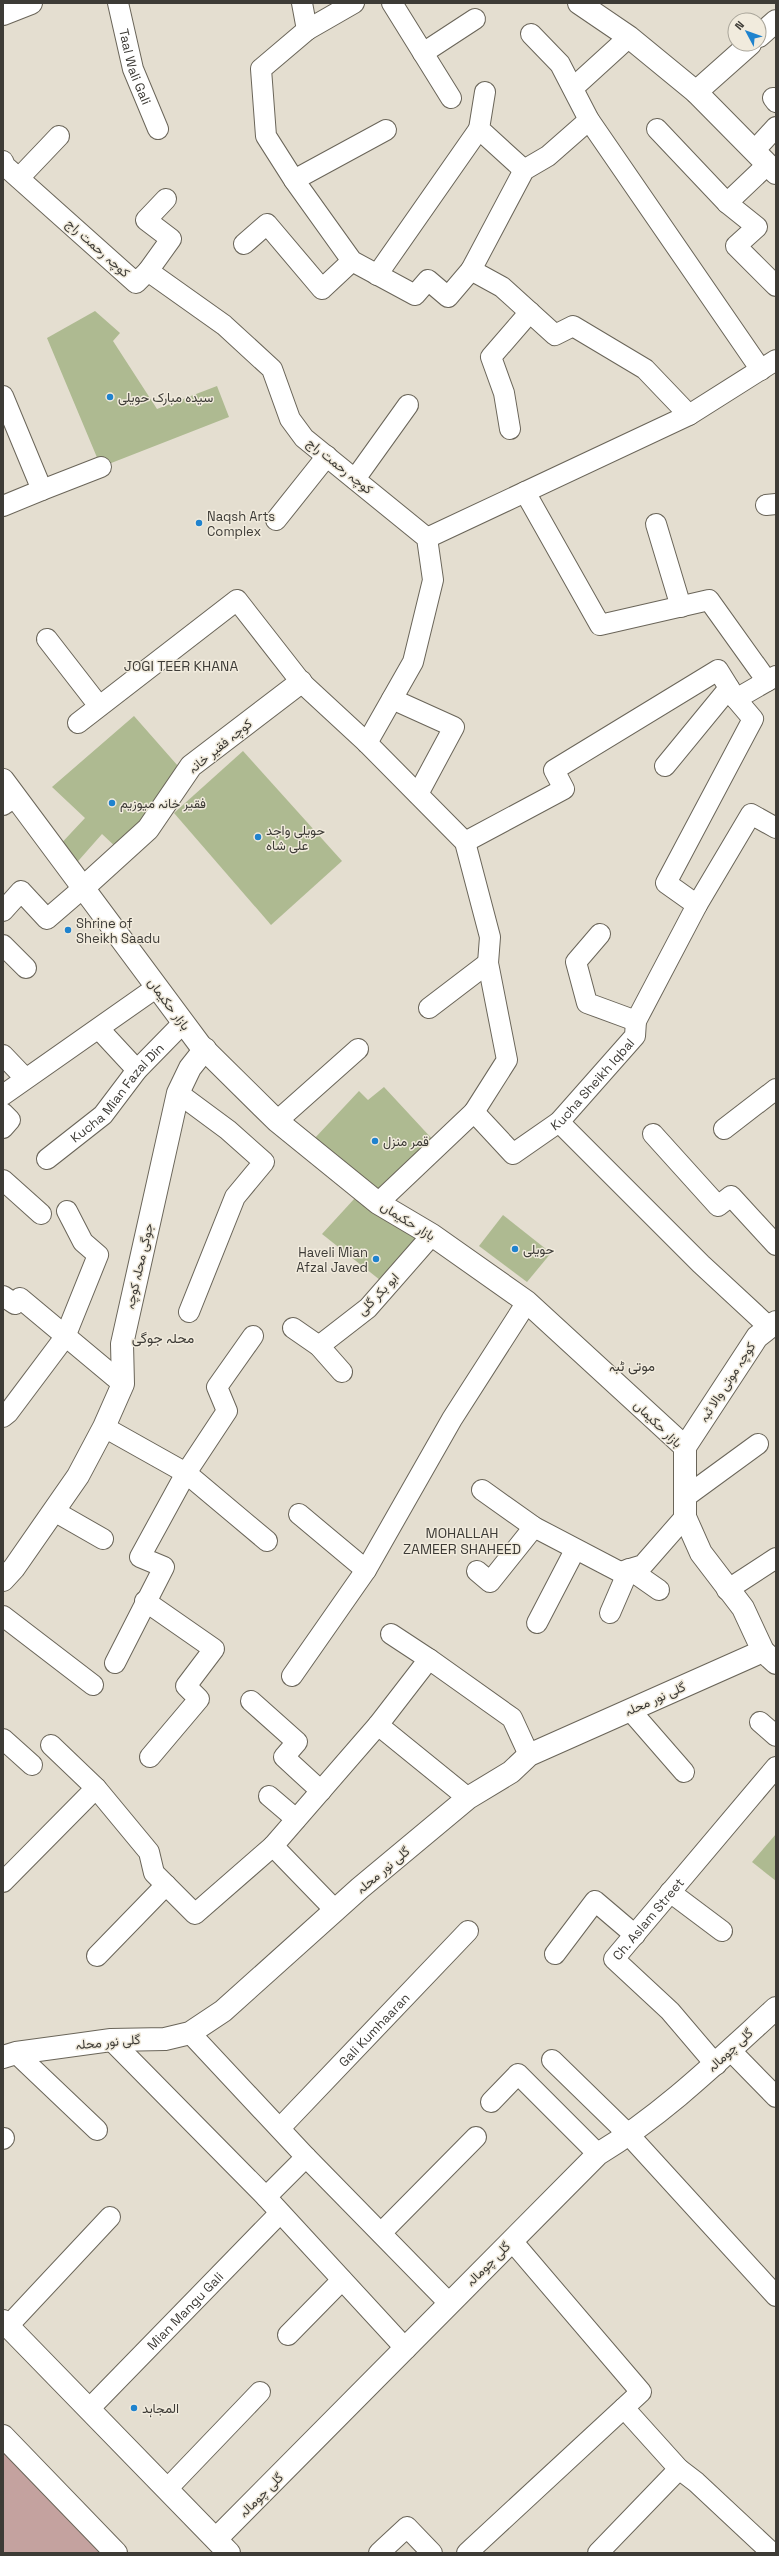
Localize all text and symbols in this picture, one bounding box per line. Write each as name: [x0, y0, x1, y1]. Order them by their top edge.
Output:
north arrow: [727, 12, 767, 52]
text: N: [732, 18, 747, 33]
street label: Taal Wali Gali: [116, 27, 155, 107]
street label: کوچہ رحمت راج: [62, 215, 134, 282]
place label: سیدہ مبارک حویلی: [118, 389, 213, 406]
marker: سیدہ مبارک حویلی: [105, 392, 115, 402]
street label: کوچہ رحمت راج: [303, 434, 377, 499]
place label: Naqsh Arts Complex: [207, 508, 275, 540]
marker: Naqsh Arts Complex: [194, 518, 204, 528]
district label: JOGI TEER KHANA: [124, 657, 238, 675]
street label: کوچہ فقیر خانہ: [185, 715, 256, 778]
place label: فقیر خانہ میوزیم: [120, 795, 206, 812]
marker: فقیر خانہ میوزیم: [107, 798, 117, 808]
place label: حویلی واجد علی شاہ: [266, 822, 325, 854]
marker: حویلی واجد علی شاہ: [253, 832, 263, 842]
place label: Shrine of Sheikh Saadu: [76, 915, 160, 947]
marker: Shrine of Sheikh Saadu: [63, 925, 73, 935]
street label: بازار حکیماں: [144, 974, 194, 1034]
street label: Kucha Sheikh Iqbal: [547, 1034, 638, 1134]
street label: Kucha Mian Fazal Din: [67, 1039, 167, 1146]
place label: قمر منزل: [383, 1133, 429, 1150]
marker: قمر منزل: [370, 1136, 380, 1146]
street label: بازار حکیماں: [377, 1198, 439, 1245]
street label: جوگی محلہ کوچہ: [121, 1221, 158, 1311]
place label: حویلی: [523, 1241, 554, 1258]
place label: Haveli Mian Afzal Javed: [296, 1244, 368, 1276]
marker: حویلی: [510, 1244, 520, 1254]
marker: Haveli Mian Afzal Javed: [371, 1254, 381, 1264]
street label: ابو بکر گلی: [353, 1269, 403, 1319]
district label: محلہ جوگی: [132, 1329, 194, 1347]
street label: کوچہ موتی والا ٹبہ: [695, 1339, 760, 1426]
district label: موتی ٹبہ: [609, 1357, 655, 1375]
street label: بازار حکیماں: [630, 1397, 686, 1452]
district label: MOHALLAH ZAMEER SHAHEED: [403, 1524, 521, 1558]
street label: گلی نور محلہ: [622, 1678, 688, 1720]
street label: گلی نور محلہ: [353, 1842, 414, 1897]
street label: Ch. Aslam Street: [608, 1874, 687, 1963]
street label: Gali Kumhaaran: [335, 1989, 413, 2070]
street label: گلی چومالہ: [704, 2024, 757, 2076]
street label: گلی نور محلہ: [75, 2031, 141, 2053]
street label: گلی چومالہ: [462, 2238, 515, 2291]
street label: Mian Mangu Gali: [143, 2268, 227, 2353]
place label: المجاہد: [142, 2400, 179, 2418]
marker: المجاہد: [129, 2403, 139, 2413]
street label: گلی چومالہ: [235, 2469, 288, 2522]

